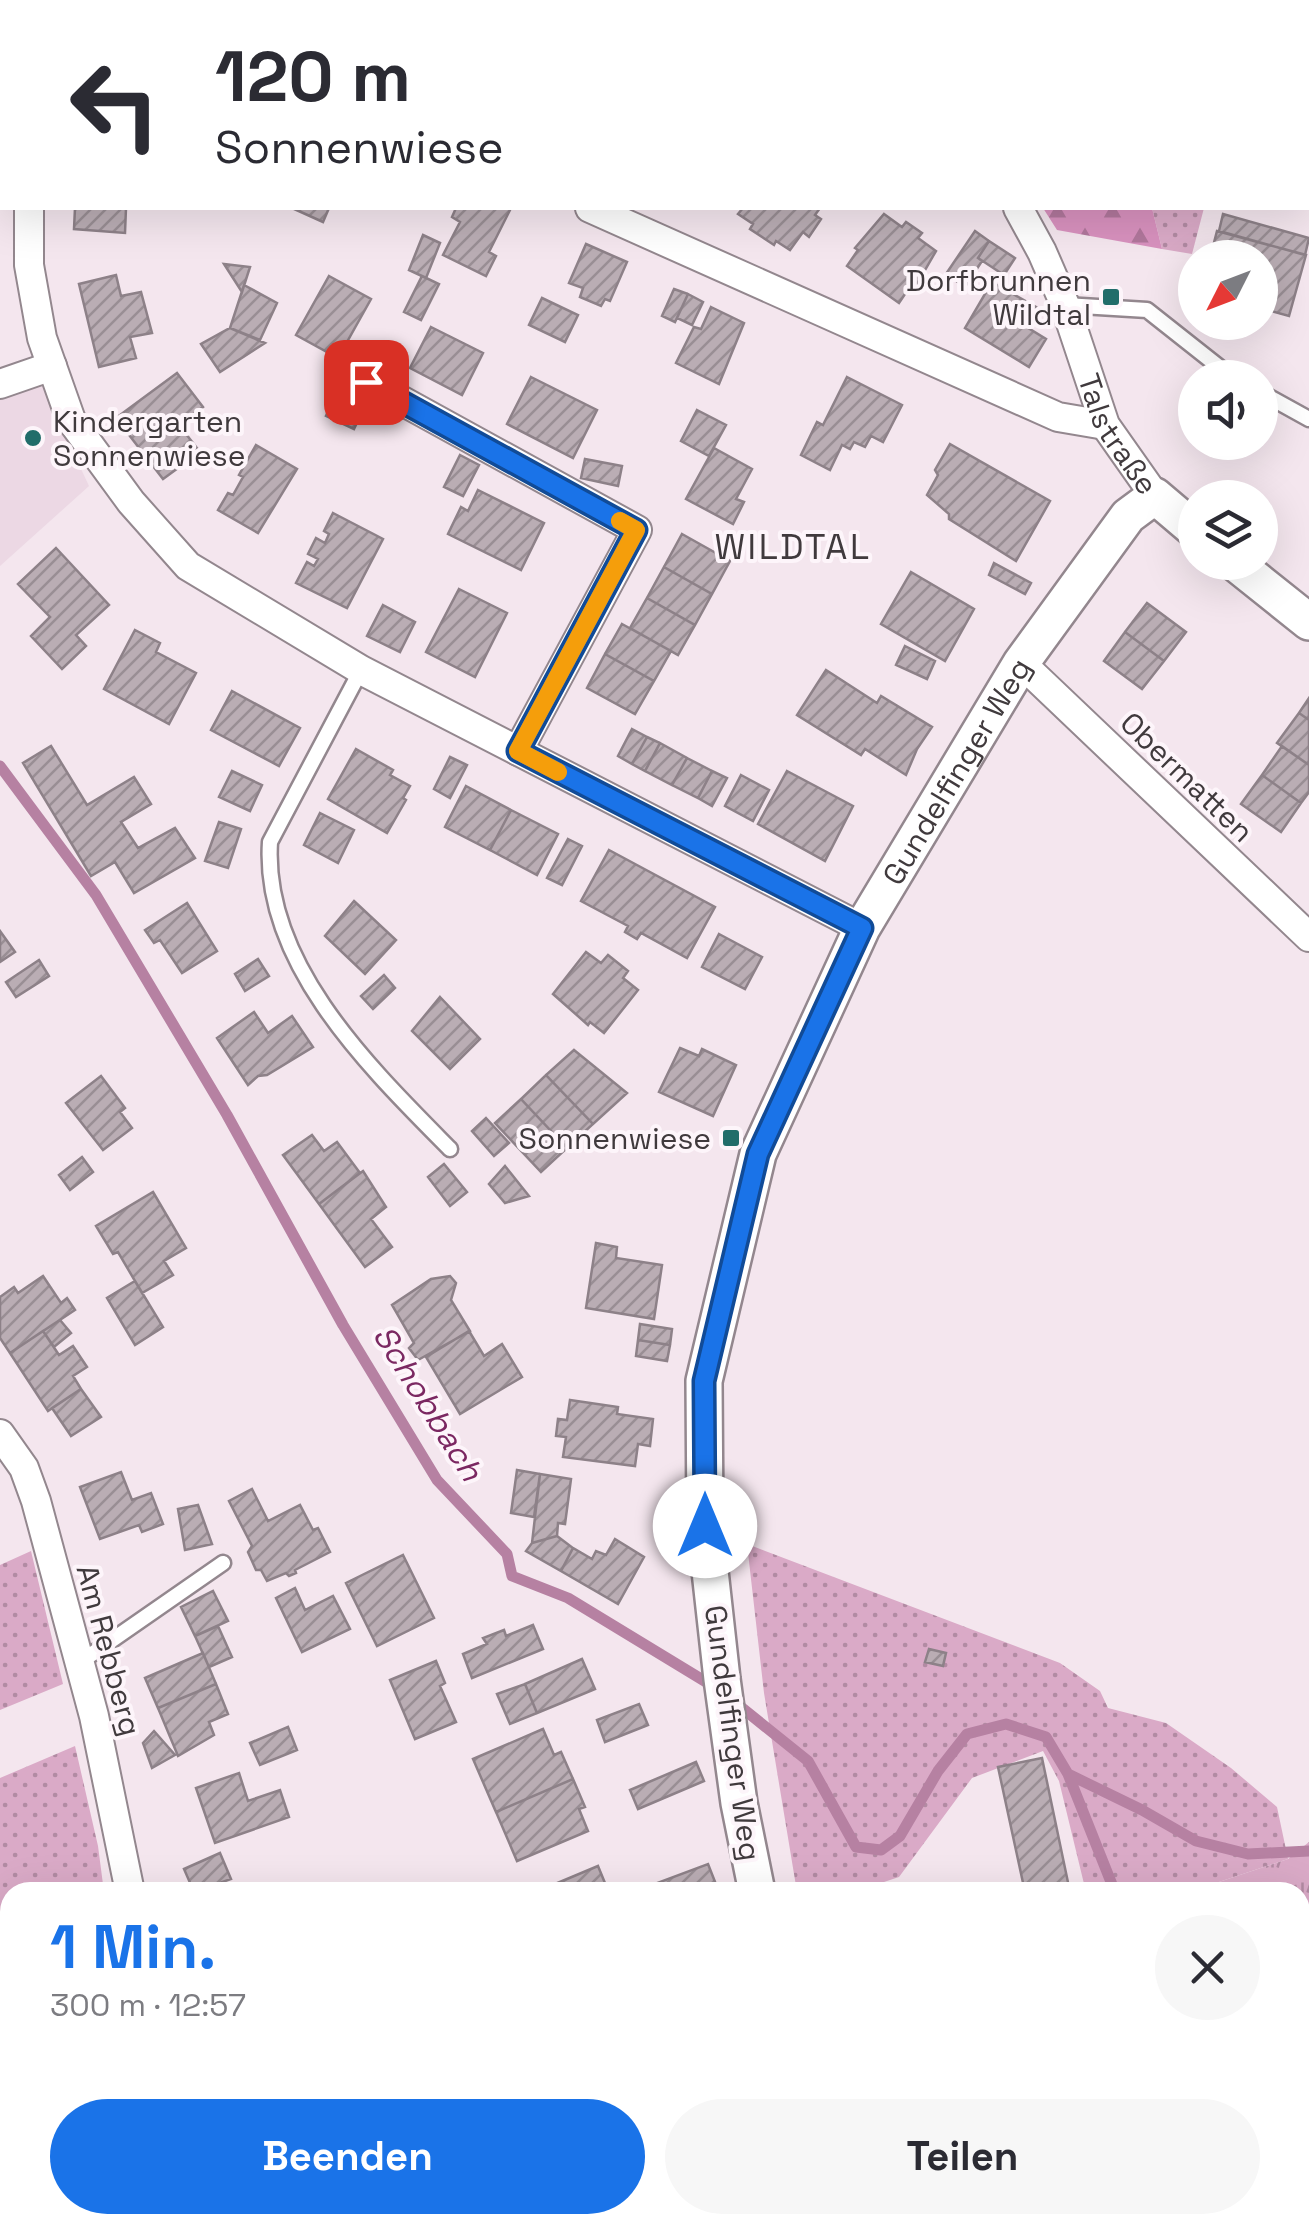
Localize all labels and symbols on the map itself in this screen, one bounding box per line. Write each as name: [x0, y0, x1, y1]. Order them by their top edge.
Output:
north arrow: [1178, 240, 1278, 340]
place label: Dorfbrunnen Wildtal: [906, 261, 1091, 334]
marker: Dorfbrunnen Wildtal: [1100, 286, 1122, 308]
pin: [324, 340, 409, 425]
street label: Talstraße: [1070, 368, 1167, 502]
place label: Kindergarten Sonnenwiese: [53, 402, 245, 475]
marker: Kindergarten Sonnenwiese: [22, 427, 44, 449]
district label: WILDTAL: [714, 525, 872, 569]
street label: Gundelfinger Weg: [873, 650, 1039, 892]
street label: Obermatten: [1112, 704, 1262, 850]
place label: Sonnenwiese: [519, 1119, 711, 1158]
marker: Sonnenwiese: [720, 1127, 742, 1149]
water label: Schobbach: [364, 1318, 492, 1489]
position arrow: [653, 1474, 757, 1578]
street label: Am Rebberg: [67, 1560, 151, 1740]
street label: Gundelfinger Weg: [696, 1603, 770, 1863]

